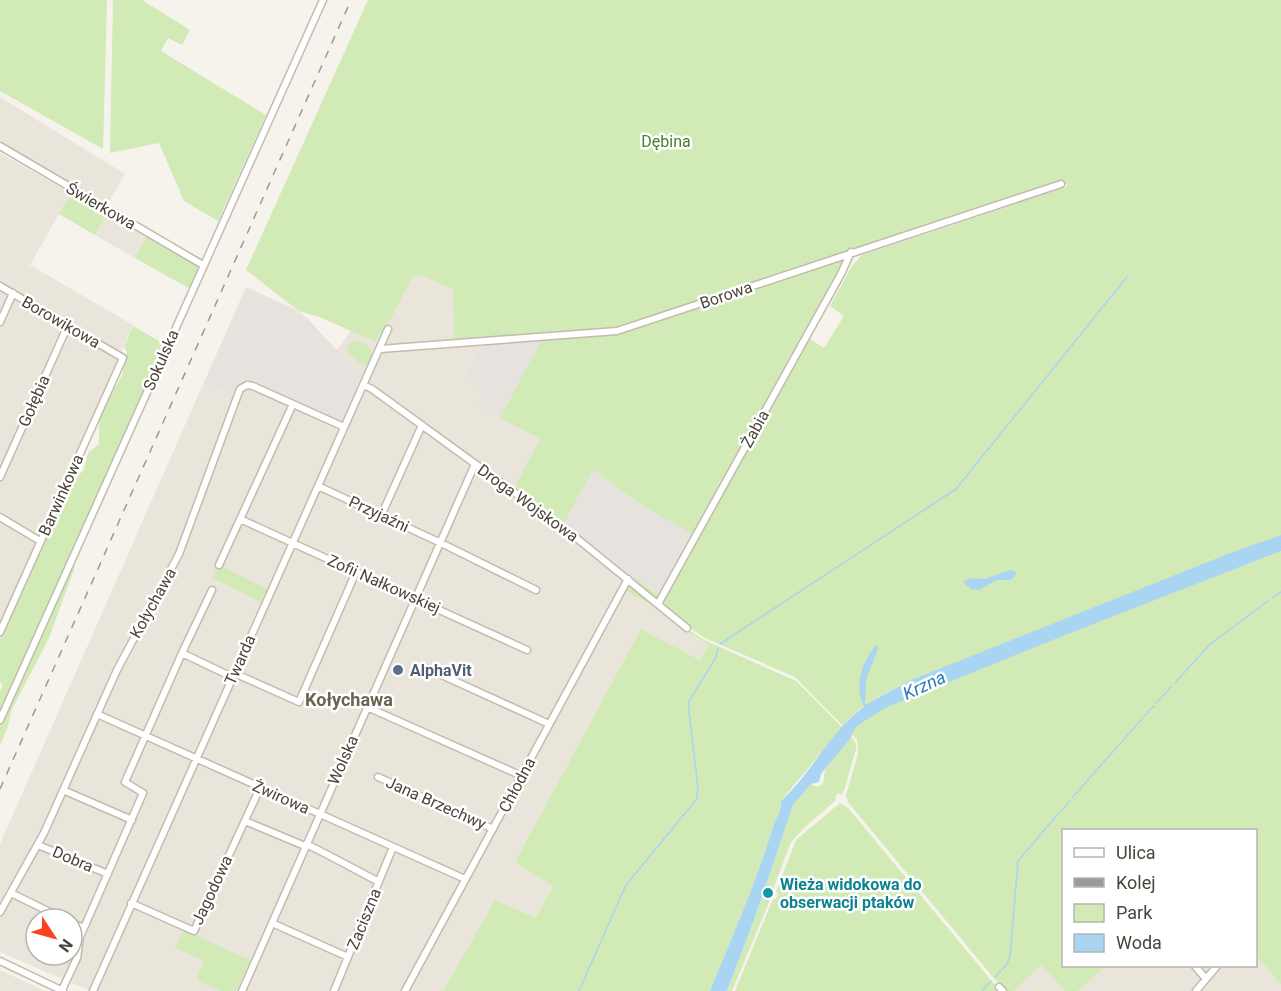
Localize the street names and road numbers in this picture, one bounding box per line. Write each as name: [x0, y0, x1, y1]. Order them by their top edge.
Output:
street label: Świerkowa: [63, 178, 140, 234]
street label: Borowa: [697, 277, 755, 313]
street label: Borowikowa: [18, 292, 104, 352]
street label: Sokulska: [139, 327, 183, 393]
street label: Gołębia: [14, 372, 54, 430]
street label: Żabia: [737, 407, 773, 451]
street label: Barwinkowa: [35, 451, 87, 539]
street label: Droga Wojskowa: [474, 460, 582, 546]
street label: Przyjaźni: [346, 492, 412, 536]
street label: Zofii Nałkowskiej: [325, 551, 443, 617]
street label: Kołychawa: [126, 565, 180, 641]
street label: Twarda: [221, 632, 259, 688]
street label: Wolska: [324, 732, 362, 788]
street label: Chłodna: [495, 754, 539, 816]
street label: Jana Brzechwy: [383, 772, 489, 834]
street label: Żwirowa: [250, 776, 312, 818]
street label: Dobra: [50, 842, 96, 876]
street label: Jagodowa: [188, 852, 236, 928]
street label: Zaciszna: [343, 886, 385, 952]

